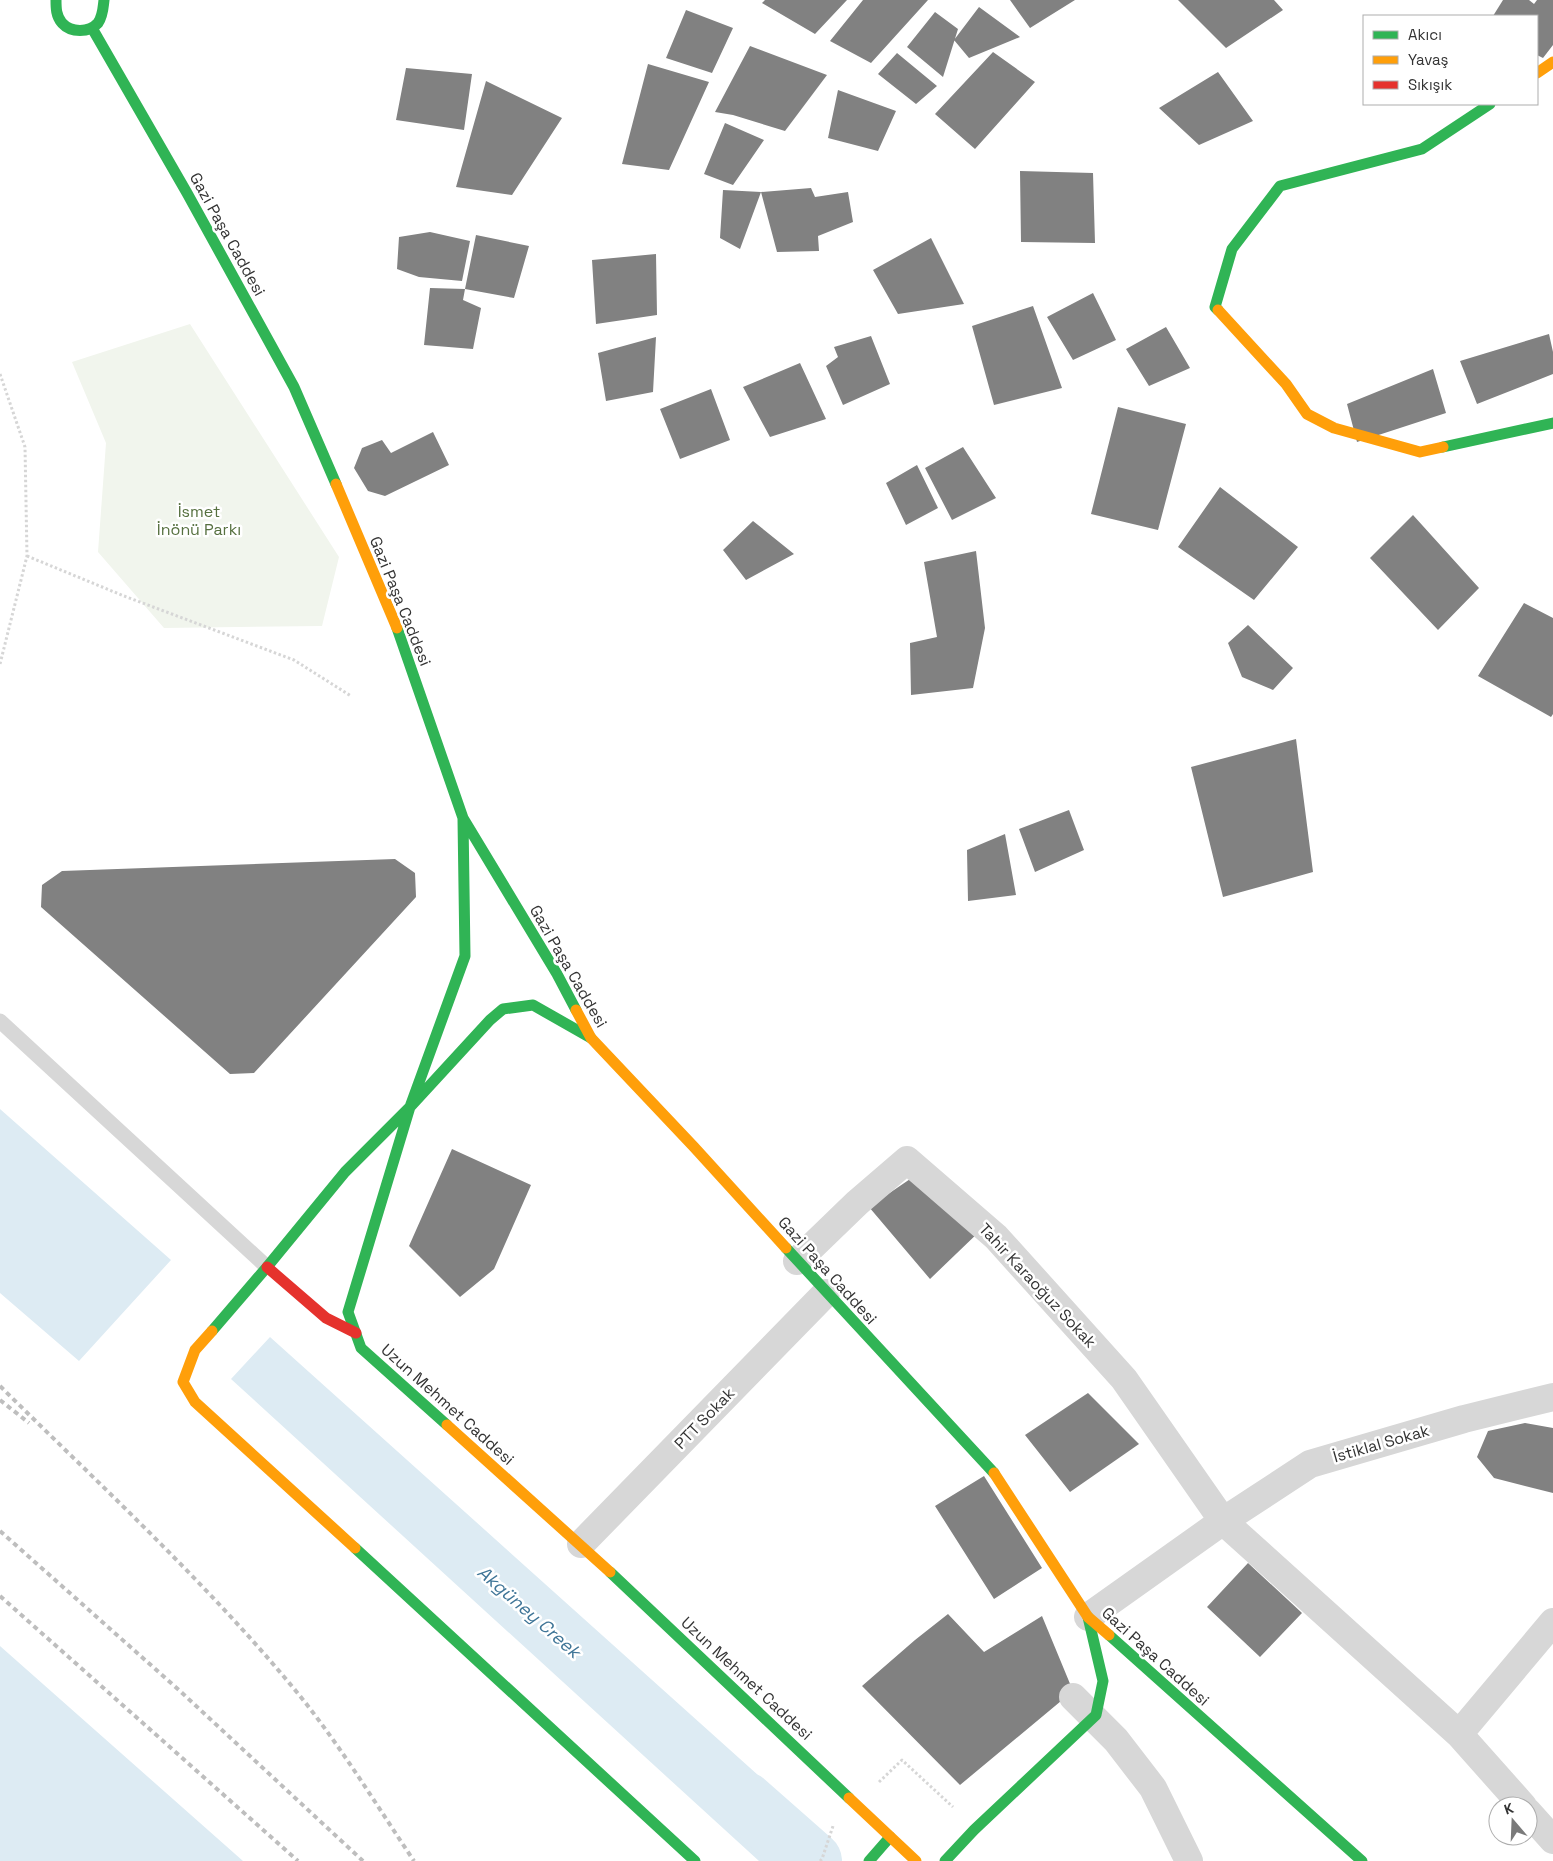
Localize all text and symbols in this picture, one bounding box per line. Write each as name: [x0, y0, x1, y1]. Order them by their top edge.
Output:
legend: [1363, 15, 1538, 105]
text: Akıcı: [1408, 25, 1442, 44]
text: Yavaş: [1408, 50, 1449, 69]
text: Sıkışık: [1408, 75, 1452, 94]
street label: Gazi Paşa Caddesi: [185, 169, 270, 300]
park label: İsmet İnönü Parkı: [157, 501, 241, 540]
street label: Gazi Paşa Caddesi: [365, 533, 436, 669]
street label: Gazi Paşa Caddesi: [525, 901, 612, 1031]
street label: Gazi Paşa Caddesi: [774, 1212, 882, 1329]
street label: Tahir Karaoğuz Sokak: [974, 1219, 1101, 1352]
street label: Uzun Mehmet Caddesi: [377, 1339, 519, 1470]
street label: PTT Sokak: [670, 1383, 739, 1454]
street label: İstiklal Sokak: [1331, 1420, 1432, 1467]
water label: Akgüney Creek: [473, 1560, 587, 1664]
street label: Gazi Paşa Caddesi: [1097, 1602, 1214, 1710]
street label: Uzun Mehmet Caddesi: [677, 1612, 817, 1745]
north arrow: [1488, 1796, 1538, 1846]
text: K: [1502, 1799, 1516, 1819]

